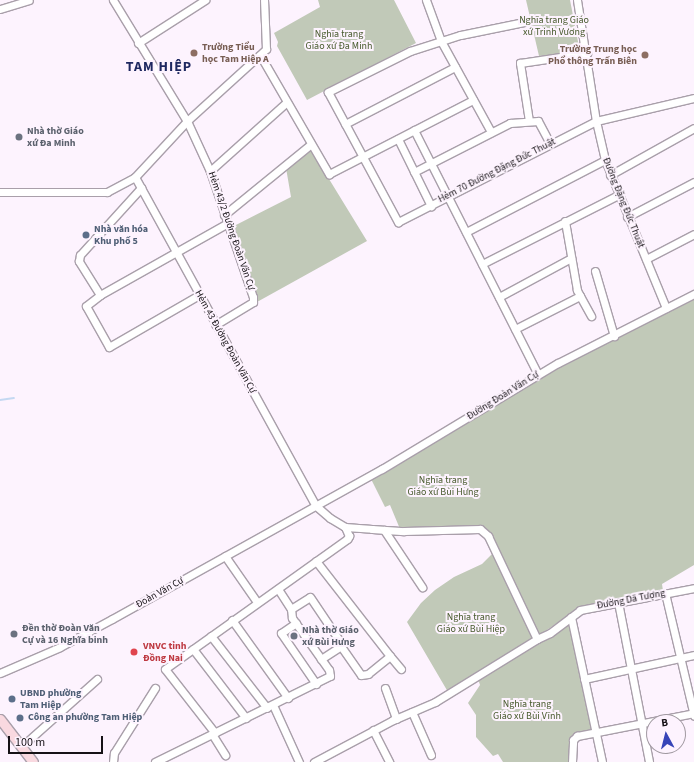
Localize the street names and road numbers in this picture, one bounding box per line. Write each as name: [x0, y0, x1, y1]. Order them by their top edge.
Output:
street label: Hẻm 70 Đường Đặng Đức Thuật: [436, 136, 558, 206]
street label: Đường Đặng Đức Thuật: [599, 156, 647, 250]
street label: Hẻm 43/2 Đường Đoàn Văn Cự: [205, 170, 257, 292]
street label: Hẻm 43 Đường Đoàn Văn Cự: [192, 288, 258, 396]
street label: Đường Đoàn Văn Cự: [465, 369, 541, 423]
street label: Đoàn Văn Cự: [134, 575, 186, 611]
street label: Đường Dã Tượng: [596, 588, 666, 612]

